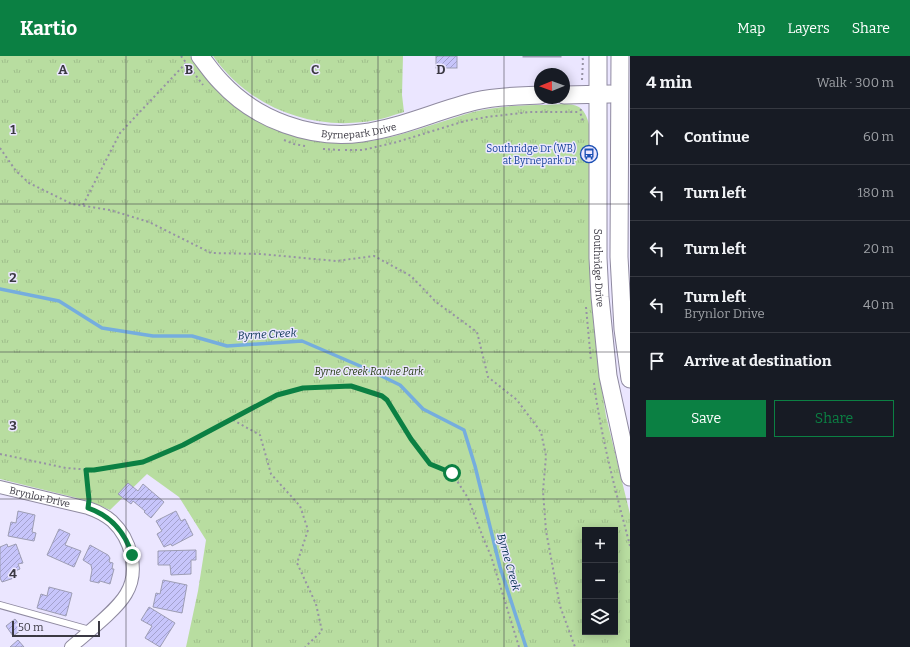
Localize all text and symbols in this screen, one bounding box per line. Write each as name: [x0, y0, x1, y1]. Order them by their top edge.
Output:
text: Kartio: [20, 17, 77, 40]
text: Map: [737, 20, 765, 37]
text: Layers: [787, 20, 830, 37]
text: Share: [852, 20, 890, 37]
text: A: [58, 62, 68, 77]
text: B: [185, 62, 193, 77]
text: C: [311, 62, 319, 77]
text: D: [436, 62, 446, 77]
north arrow: [534, 68, 570, 104]
text: 4 min: [646, 72, 692, 93]
text: Walk · 300 m: [817, 75, 894, 90]
street label: Byrnepark Drive: [321, 121, 398, 141]
text: 1: [10, 122, 16, 137]
icon: ahead: [646, 126, 668, 148]
text: Continue: [684, 128, 750, 146]
text: 60 m: [863, 129, 894, 144]
place label: Southridge Dr (WB) at Byrnepark Dr: [486, 142, 577, 167]
bus stop icon: Southridge Dr (WB) at Byrnepark Dr: [579, 144, 599, 164]
icon: left: [646, 182, 668, 204]
text: Turn left: [684, 184, 746, 202]
text: 180 m: [858, 185, 894, 200]
street label: Southridge Drive: [591, 229, 606, 308]
icon: left: [646, 238, 668, 260]
text: Turn left: [684, 240, 746, 258]
text: 20 m: [864, 241, 894, 256]
text: 2: [9, 270, 17, 285]
text: Turn left: [684, 288, 746, 306]
icon: left: [646, 294, 668, 316]
text: 40 m: [863, 297, 894, 312]
text: Brynlor Drive: [684, 306, 765, 321]
water label: Byrne Creek: [237, 326, 298, 343]
icon: arrive: [646, 350, 668, 372]
text: Arrive at destination: [684, 352, 831, 370]
park label: Byrne Creek Ravine Park: [315, 366, 424, 378]
button: Save: [646, 400, 766, 437]
button: Share: [774, 400, 894, 437]
text: 3: [9, 418, 17, 433]
route start: [443, 464, 461, 482]
street label: Brynlor Drive: [8, 484, 71, 511]
map controls: [582, 527, 618, 635]
button: +: [582, 527, 618, 563]
water label: Byrne Creek: [494, 532, 523, 593]
route end: [123, 546, 141, 564]
button: −: [582, 563, 618, 599]
text: 4: [9, 566, 17, 581]
button: layers: [582, 599, 618, 635]
scale bar: [12, 619, 100, 638]
text: 50 m: [18, 621, 44, 634]

